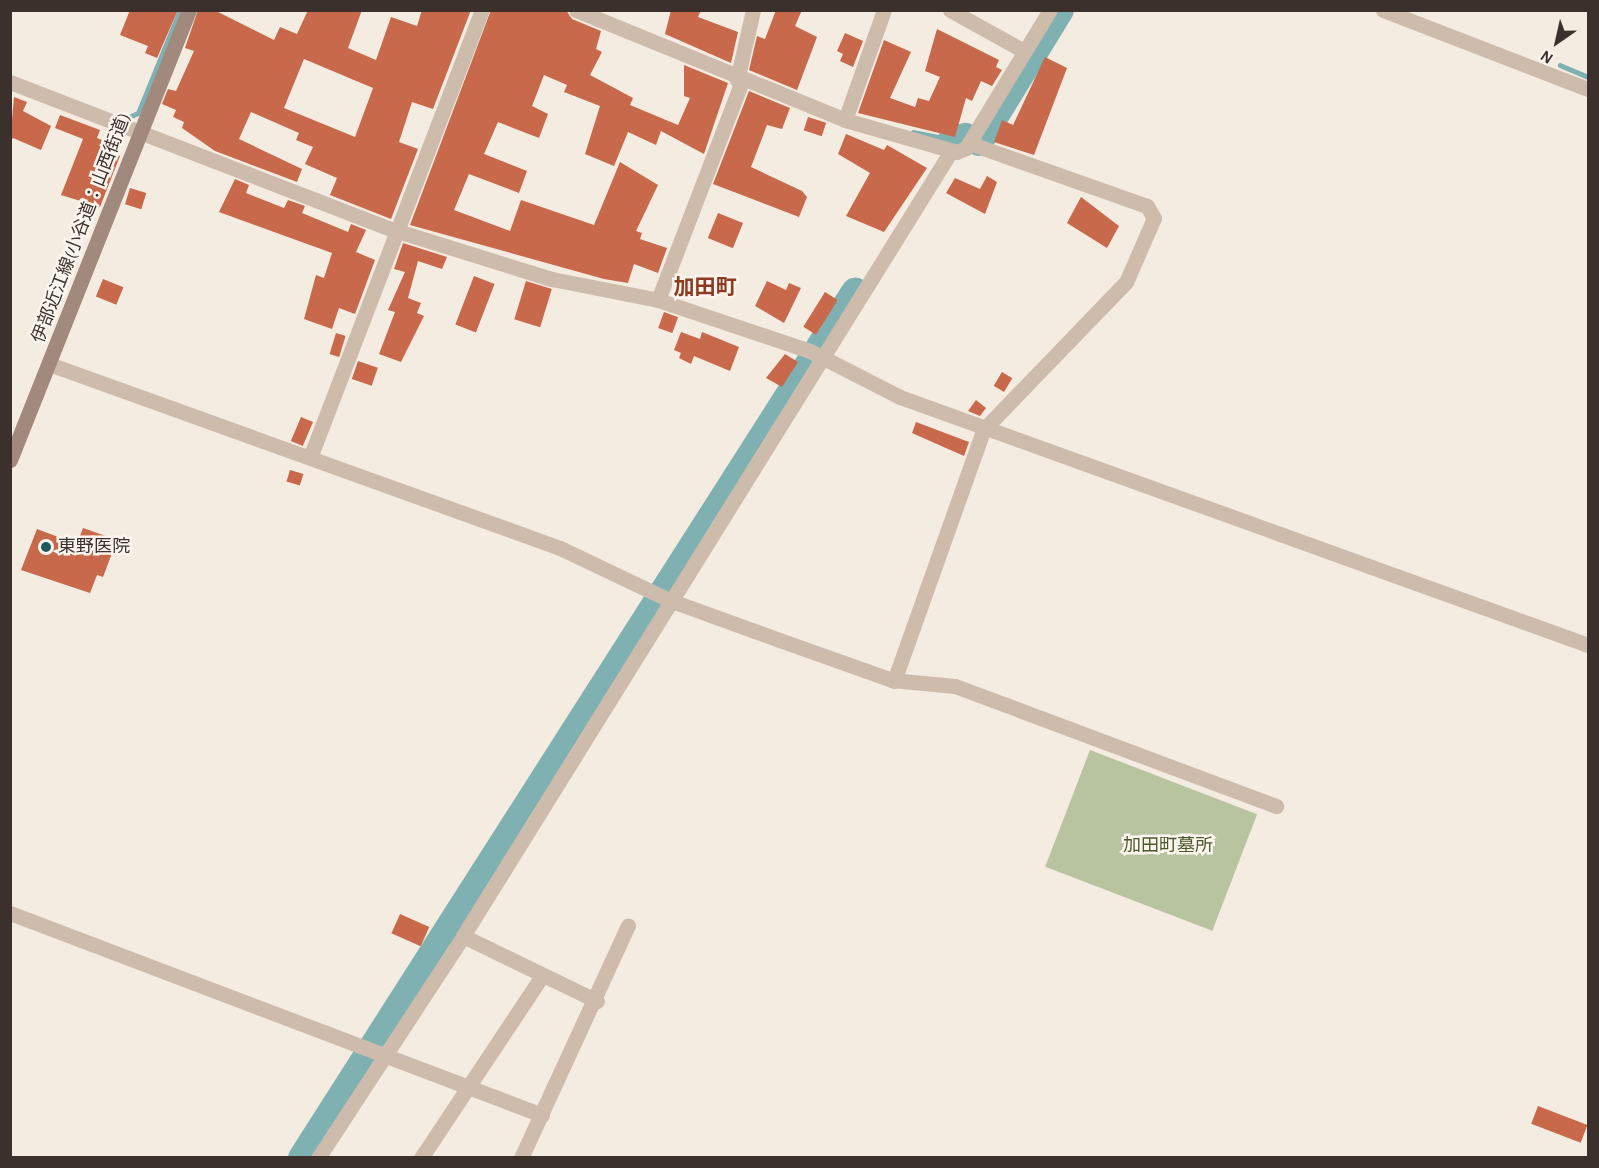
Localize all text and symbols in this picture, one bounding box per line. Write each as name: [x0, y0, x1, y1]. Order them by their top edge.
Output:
north arrow: [1527, 12, 1587, 72]
text: N: [1538, 47, 1556, 67]
street label: 伊部近江線(小谷道：山西街道): [28, 110, 136, 346]
district label: 加田町: [674, 275, 736, 301]
place label: 東野医院: [58, 536, 130, 558]
marker: 東野医院: [39, 540, 53, 554]
park label: 加田町墓所: [1123, 835, 1213, 857]

